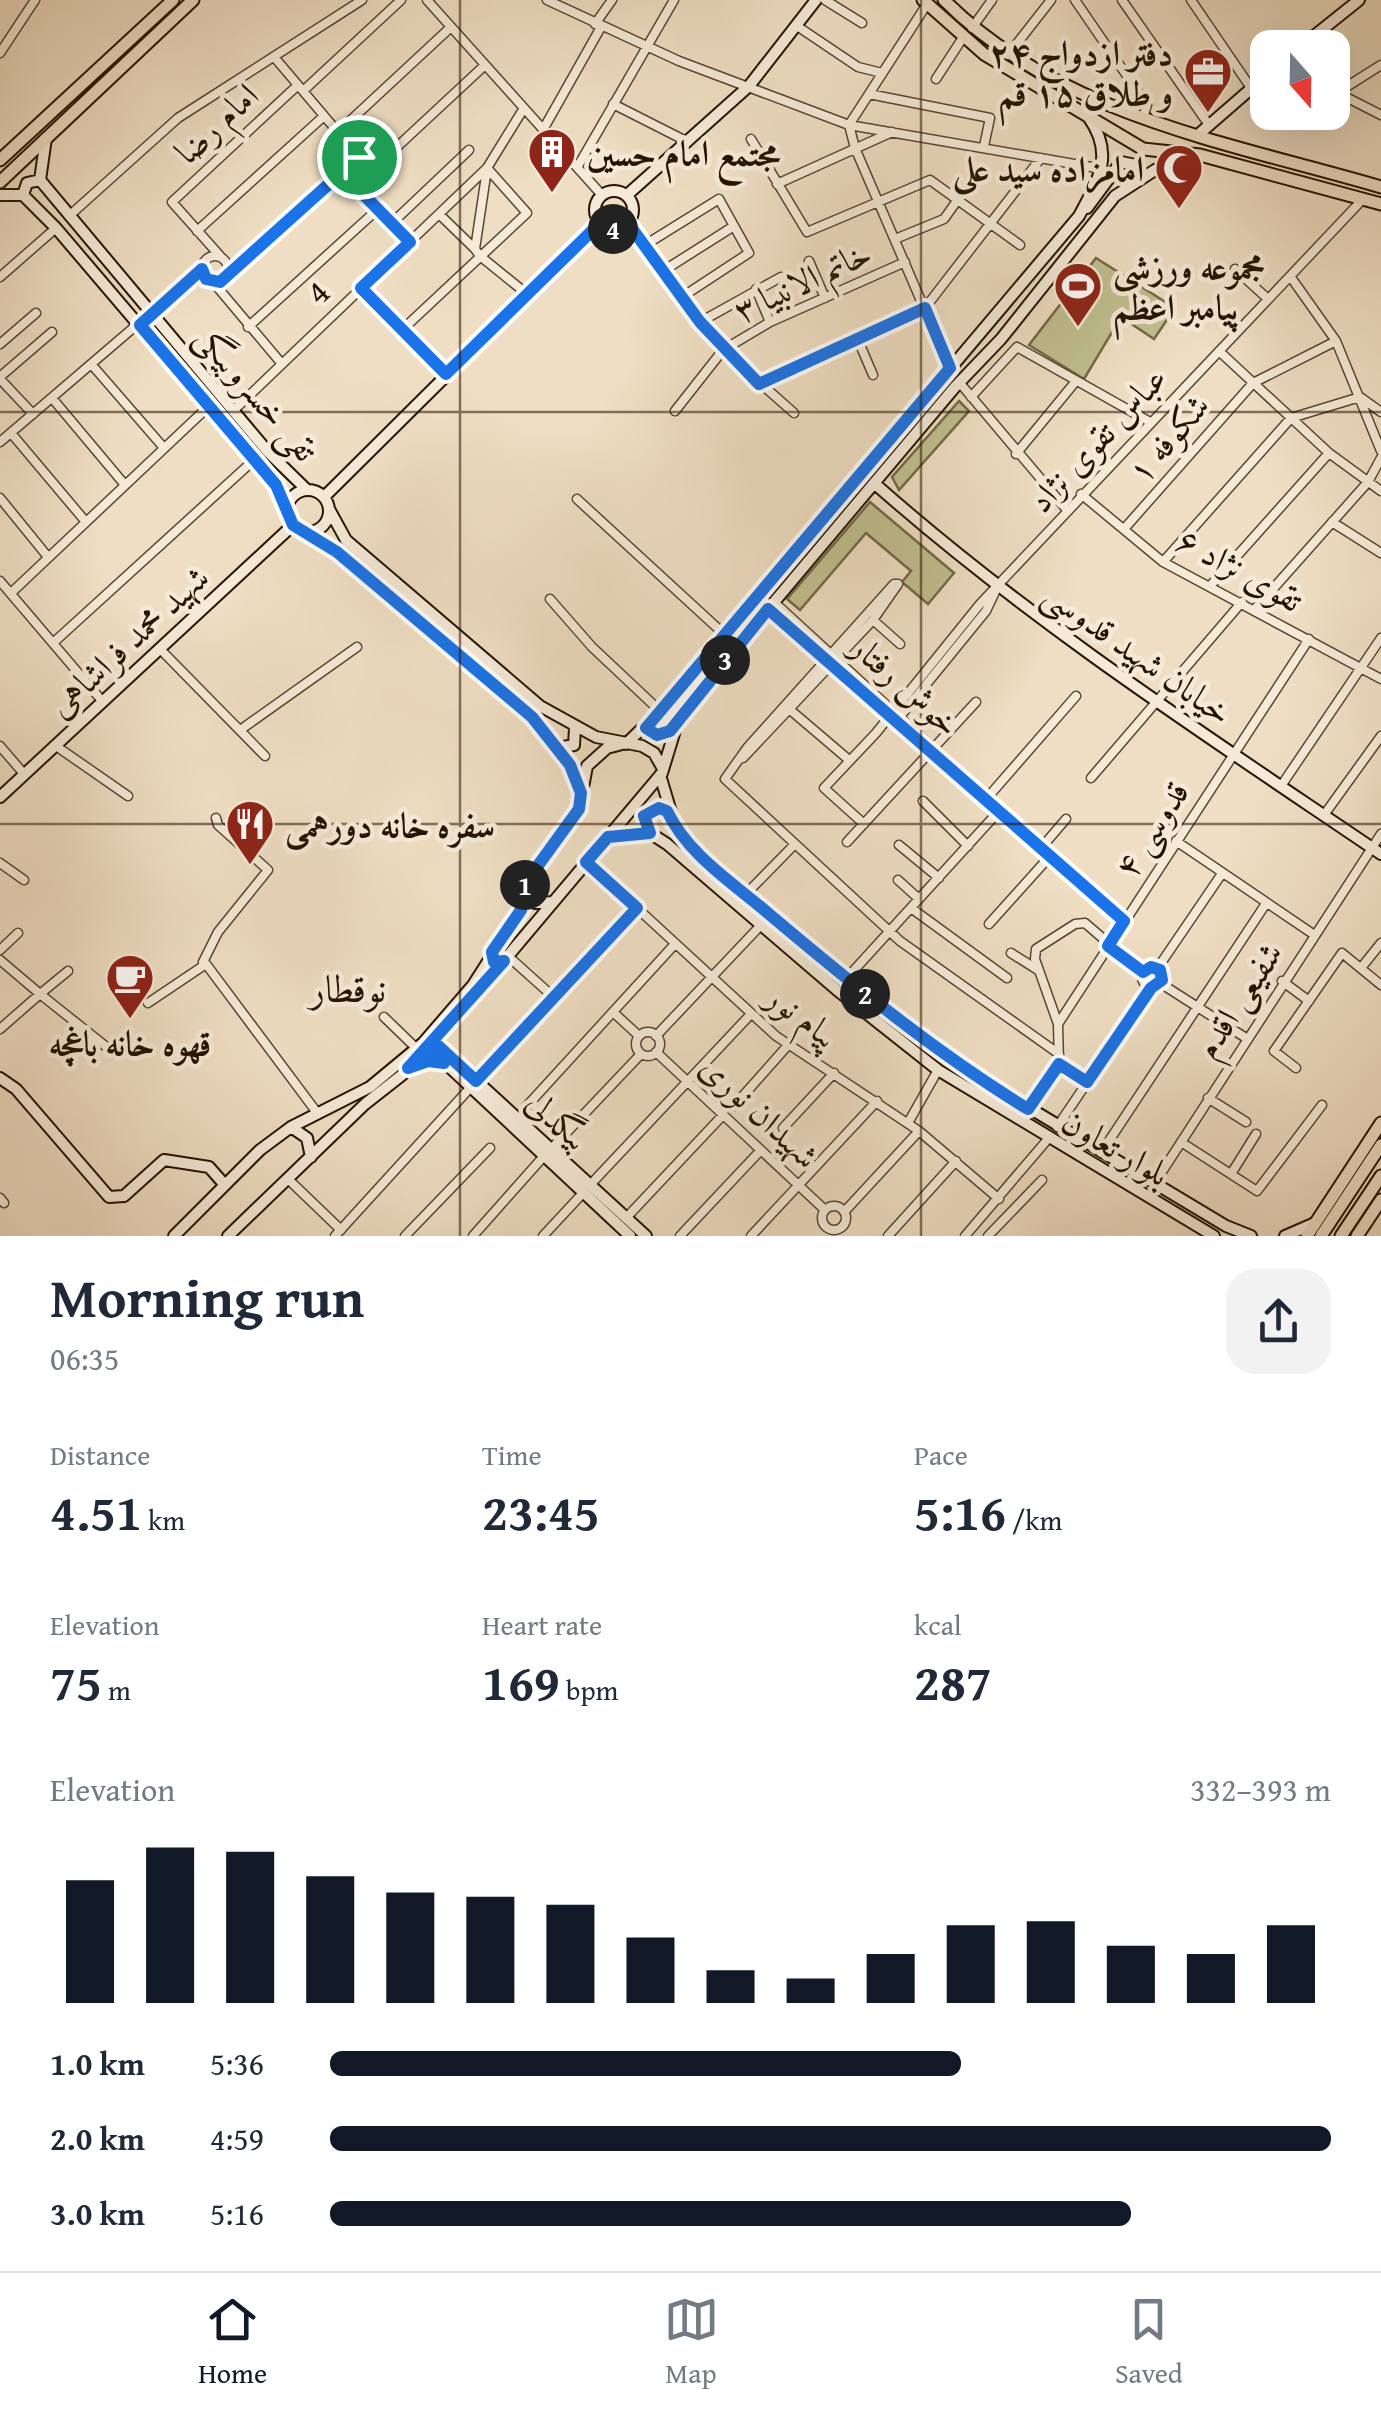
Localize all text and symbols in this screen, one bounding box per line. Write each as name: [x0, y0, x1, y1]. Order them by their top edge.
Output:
place label: دفتر ازدواج ۲۴ و طلاق ۱۵ قم: [989, 27, 1173, 126]
north arrow: [1250, 30, 1350, 130]
map controls: [1250, 30, 1350, 130]
office icon: دفتر ازدواج ۲۴ و طلاق ۱۵ قم: [1182, 46, 1234, 114]
street label: امام رضا: [162, 71, 274, 180]
pin: [317, 115, 402, 200]
building icon: مجتمع امام حسین: [526, 126, 578, 194]
place label: مجتمع امام حسین: [587, 127, 781, 187]
icon: arrive: [332, 130, 387, 185]
mosque icon: امامزاده سید علی: [1153, 142, 1205, 210]
place label: امامزاده سید علی: [952, 143, 1144, 196]
pin: 4: [588, 204, 638, 254]
text: 4: [606, 208, 620, 249]
street label: خاتم الانبیا ۳: [725, 227, 882, 340]
place label: مجموعه ورزشی پیامبر اعظم: [1113, 241, 1265, 340]
sports icon: مجموعه ورزشی پیامبر اعظم: [1052, 260, 1104, 328]
street label: 4: [293, 268, 341, 316]
street label: تقی خسروبیگی: [182, 313, 331, 473]
street label: عباس تقوی نژاد: [1015, 354, 1179, 524]
street label: شکوفه ۱: [1115, 382, 1221, 494]
street label: تقوی نژاد ۶: [1168, 513, 1313, 625]
street label: شهید محمد فراشاهی: [36, 553, 220, 729]
street label: خیابان شهید قدوسی: [1033, 569, 1243, 737]
street label: خوش رفتار: [838, 620, 972, 748]
pin: 3: [700, 635, 750, 685]
text: 3: [718, 639, 732, 680]
street label: قدوسی ۴: [1101, 770, 1201, 888]
restaurant icon: سفره خانه دورهمی: [224, 798, 276, 866]
place label: سفره خانه دورهمی: [285, 799, 495, 850]
pin: 1: [500, 860, 550, 910]
text: 1: [518, 864, 532, 905]
street label: شفیعی اقدم: [1181, 931, 1300, 1072]
cafe icon: قهوه خانه باغچه: [104, 952, 156, 1020]
district label: نوقطار: [306, 960, 386, 1016]
pin: 2: [840, 969, 890, 1019]
street label: پیام نور: [750, 970, 850, 1065]
text: 2: [858, 973, 872, 1014]
place label: قهوه خانه باغچه: [49, 1017, 211, 1068]
street label: شهیدان نوری: [689, 1042, 831, 1180]
street label: بیگدلی: [515, 1077, 601, 1161]
street label: بلوار تعاون: [1052, 1096, 1180, 1198]
text: Morning run: [50, 1257, 364, 1337]
button: share: [1226, 1269, 1331, 1374]
text: 06:35: [50, 1335, 119, 1382]
text: Distance: [50, 1434, 150, 1475]
text: Time: [482, 1434, 542, 1475]
text: Pace: [914, 1434, 968, 1475]
text: 4.51: [50, 1475, 142, 1548]
text: 23:45: [482, 1475, 600, 1548]
text: 5:16: [914, 1475, 1006, 1548]
text: km: [142, 1499, 185, 1540]
text: /km: [1006, 1499, 1062, 1540]
text: Elevation: [50, 1604, 160, 1645]
text: Heart rate: [482, 1604, 602, 1645]
text: kcal: [914, 1604, 962, 1645]
text: 75: [50, 1645, 102, 1718]
text: 169: [482, 1645, 560, 1718]
text: 287: [914, 1645, 992, 1718]
text: m: [102, 1669, 131, 1710]
text: bpm: [560, 1669, 618, 1710]
text: Elevation: [50, 1766, 175, 1813]
text: 332–393 m: [1190, 1766, 1331, 1813]
text: 1.0 km: [50, 2040, 145, 2087]
text: 5:36: [210, 2040, 264, 2087]
text: 2.0 km: [50, 2115, 145, 2162]
text: 4:59: [210, 2115, 264, 2162]
text: 3.0 km: [50, 2190, 145, 2237]
text: 5:16: [210, 2190, 264, 2237]
tab: Home: [198, 2292, 267, 2393]
tab: Map: [664, 2292, 719, 2393]
tab: Saved: [1115, 2292, 1183, 2393]

